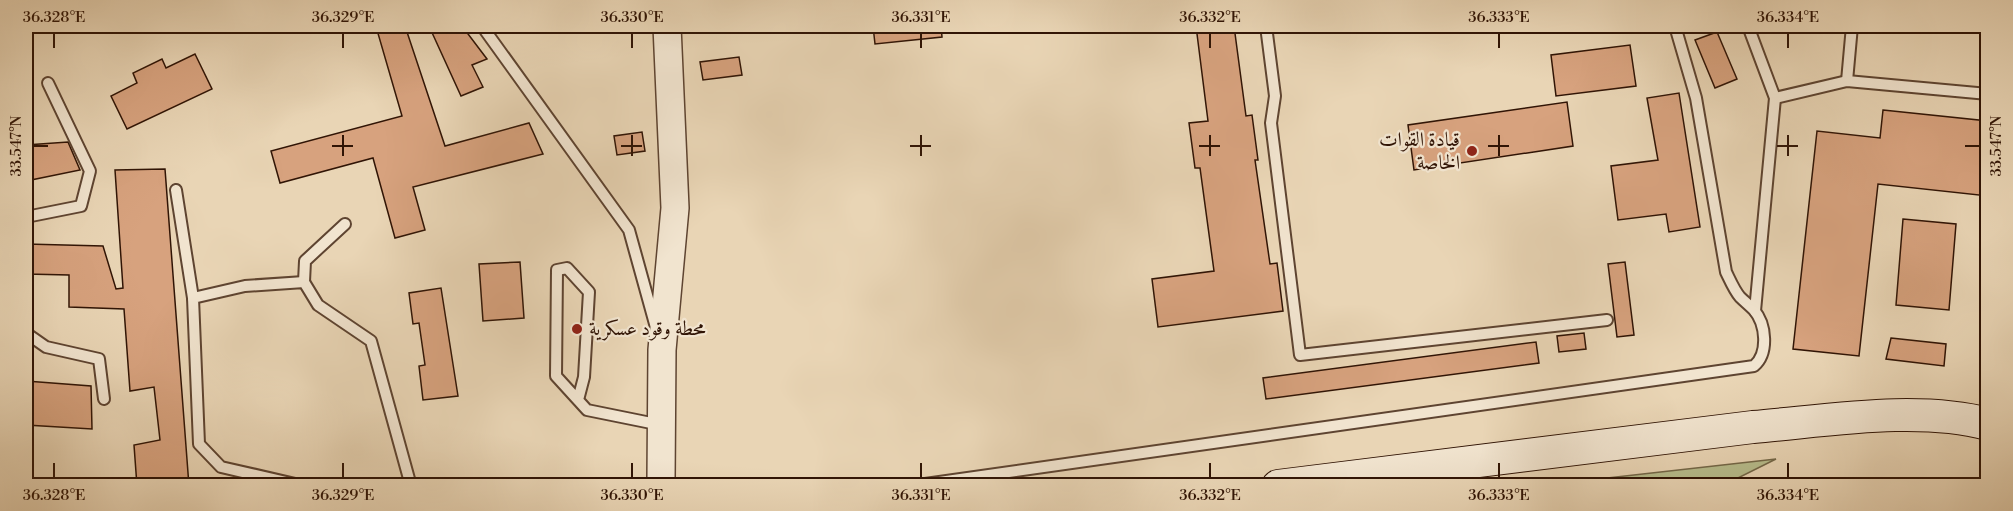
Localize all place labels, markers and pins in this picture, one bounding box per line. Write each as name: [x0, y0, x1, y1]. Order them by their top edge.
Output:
place label: قيادة القوات الخاصة: [1379, 128, 1460, 176]
marker: قيادة القوات الخاصة: [1465, 144, 1479, 158]
place label: محطة وقود عسكرية: [589, 317, 706, 342]
marker: محطة وقود عسكرية: [570, 322, 584, 336]

